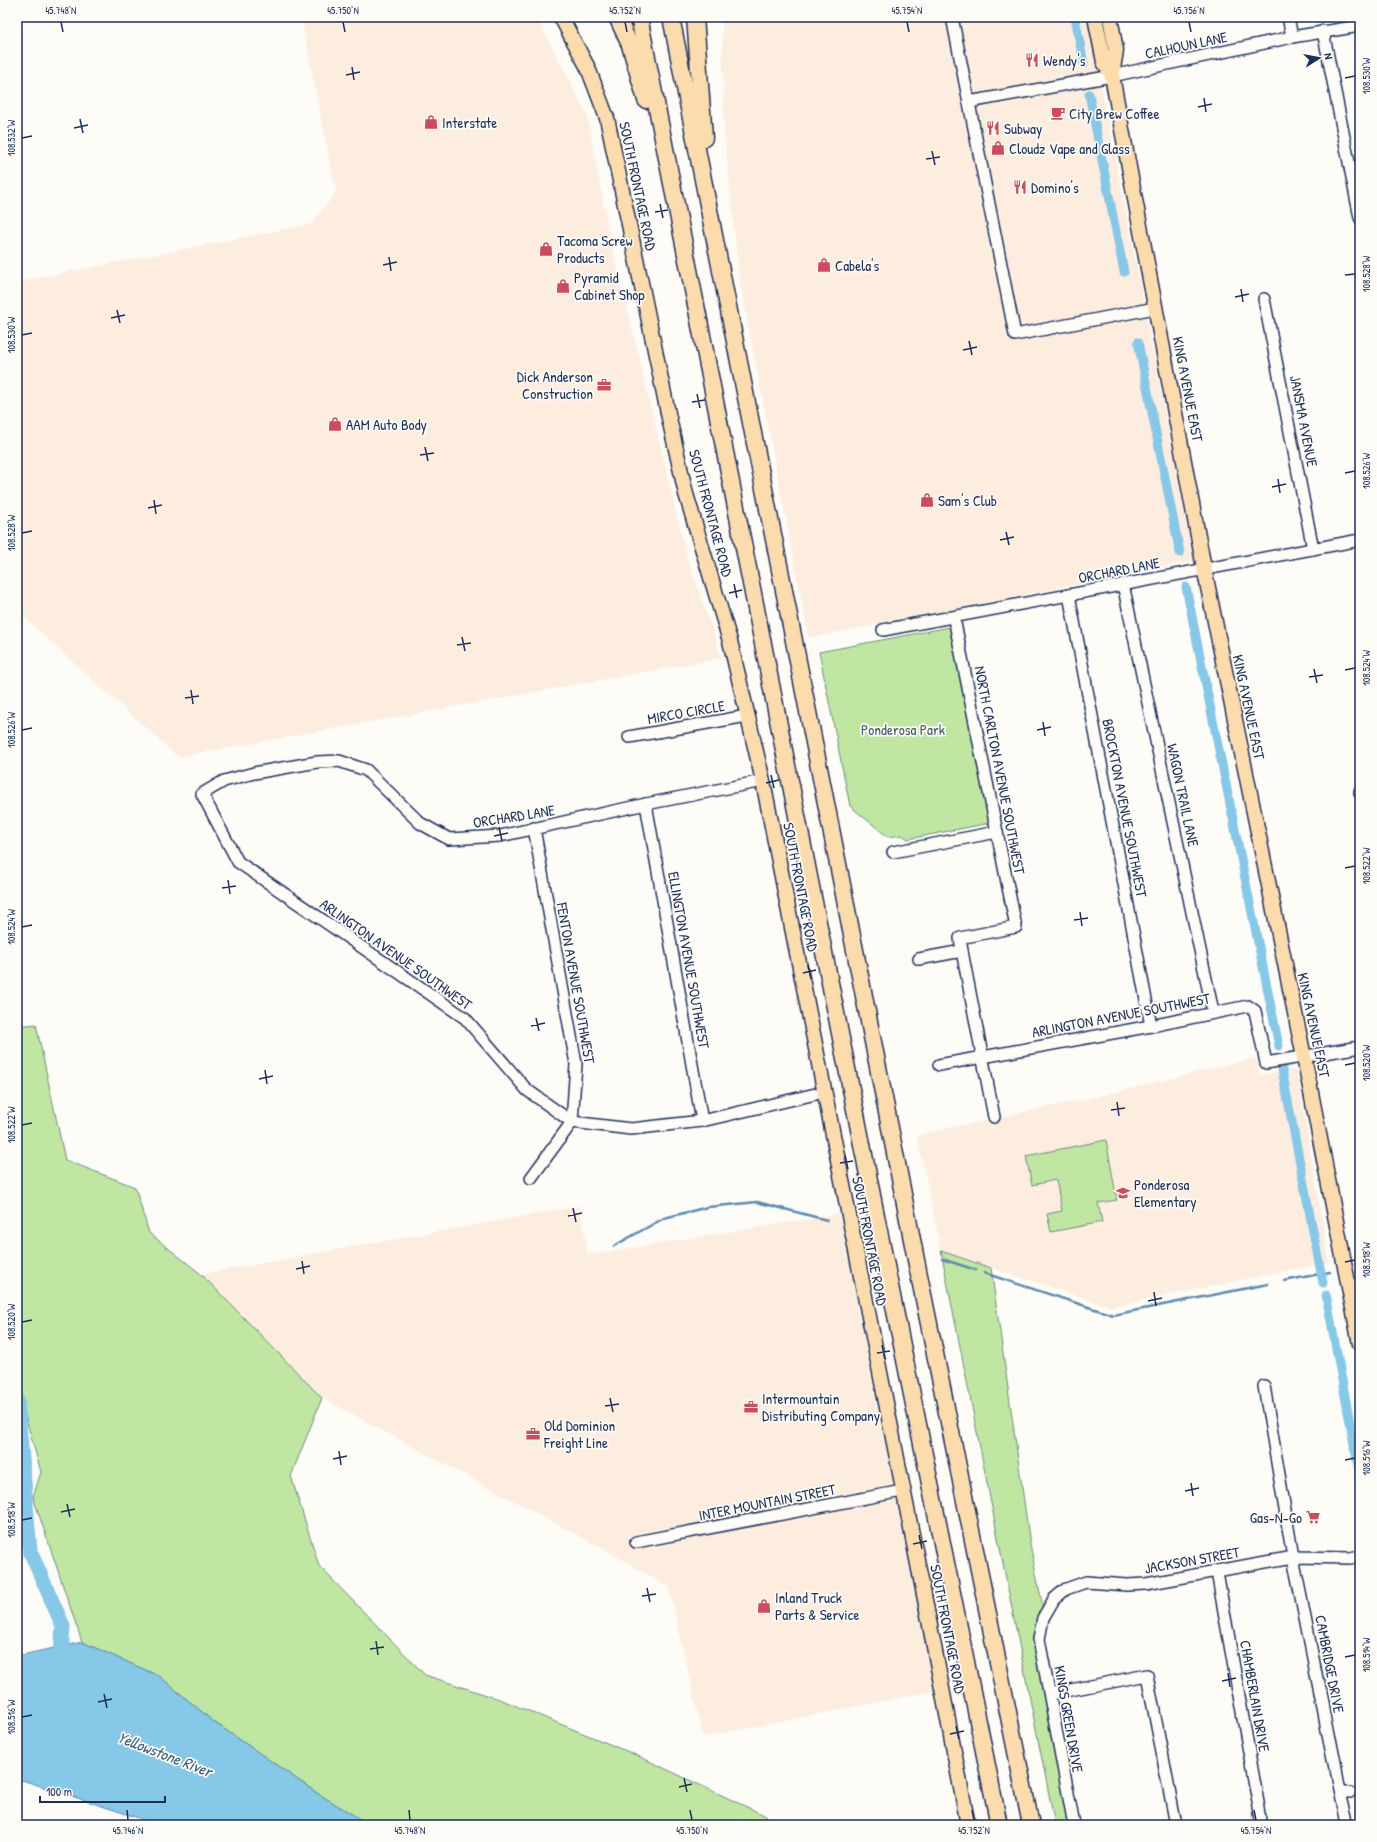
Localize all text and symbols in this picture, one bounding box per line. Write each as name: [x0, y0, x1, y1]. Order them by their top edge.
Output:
text: 45.748°N: [46, 4, 76, 17]
text: 45.750°N: [327, 4, 359, 17]
text: 45.752°N: [609, 4, 641, 17]
text: 45.754°N: [892, 4, 922, 17]
text: 45.756°N: [1174, 4, 1204, 17]
street label: CALHOUN LANE: [1143, 26, 1229, 64]
north arrow: [1299, 38, 1339, 78]
place label: Wendy's: [1043, 50, 1086, 71]
restaurant icon: Wendy's: [1024, 52, 1040, 68]
text: N: [1321, 52, 1336, 60]
text: 108.530°W: [1360, 57, 1373, 94]
place label: City Brew Coffee: [1069, 103, 1159, 124]
cafe icon: City Brew Coffee: [1050, 105, 1066, 121]
place label: Interstate: [442, 112, 497, 133]
shop icon: Interstate: [423, 114, 439, 130]
place label: Subway: [1004, 118, 1042, 139]
text: 108.532°W: [5, 119, 18, 156]
street label: SOUTH FRONTAGE ROAD: [614, 120, 662, 253]
restaurant icon: Subway: [985, 120, 1001, 136]
place label: Cloudz Vape and Glass: [1009, 138, 1130, 159]
shop icon: Cloudz Vape and Glass: [990, 140, 1006, 156]
place label: Domino's: [1031, 177, 1079, 198]
restaurant icon: Domino's: [1012, 179, 1028, 195]
place label: Tacoma Screw Products: [557, 230, 633, 268]
shop icon: Tacoma Screw Products: [538, 241, 554, 257]
place label: Cabela's: [835, 255, 880, 276]
text: 108.528°W: [1360, 255, 1373, 292]
shop icon: Cabela's: [816, 257, 832, 273]
place label: Pyramid Cabinet Shop: [574, 267, 645, 305]
shop icon: Pyramid Cabinet Shop: [555, 278, 571, 294]
text: 108.530°W: [5, 316, 18, 353]
street label: KING AVENUE EAST: [1168, 335, 1209, 444]
place label: Dick Anderson Construction: [517, 366, 593, 404]
street label: JANSMA AVENUE: [1285, 374, 1323, 469]
office icon: Dick Anderson Construction: [596, 377, 612, 393]
place label: AAM Auto Body: [346, 414, 427, 435]
shop icon: AAM Auto Body: [327, 416, 343, 432]
street label: SOUTH FRONTAGE ROAD: [684, 447, 738, 580]
text: 108.526°W: [1360, 452, 1373, 489]
place label: Sam's Club: [938, 490, 997, 511]
shop icon: Sam's Club: [919, 492, 935, 508]
text: 108.528°W: [5, 514, 18, 551]
street label: ORCHARD LANE: [1076, 552, 1162, 588]
text: 108.524°W: [1360, 649, 1373, 686]
street label: KING AVENUE EAST: [1228, 653, 1271, 762]
street label: NORTH CARLTON AVENUE SOUTHWEST: [970, 664, 1031, 877]
street label: MIRCO CIRCLE: [646, 695, 727, 729]
text: 108.526°W: [5, 711, 18, 748]
street label: BROCKTON AVENUE SOUTHWEST: [1097, 717, 1153, 900]
park label: Ponderosa Park: [861, 719, 945, 740]
street label: WAGON TRAIL LANE: [1162, 742, 1204, 849]
street label: ORCHARD LANE: [472, 799, 557, 833]
street label: SOUTH FRONTAGE ROAD: [778, 821, 824, 954]
text: 108.522°W: [1360, 847, 1373, 884]
street label: ELLINGTON AVENUE SOUTHWEST: [663, 870, 715, 1051]
street label: ARLINGTON AVENUE SOUTHWEST: [316, 893, 477, 1015]
street label: FENTON AVENUE SOUTHWEST: [551, 900, 601, 1066]
text: 108.524°W: [5, 908, 18, 945]
street label: KING AVENUE EAST: [1293, 971, 1336, 1080]
street label: ARLINGTON AVENUE SOUTHWEST: [1030, 987, 1213, 1043]
text: 108.520°W: [1360, 1044, 1373, 1081]
text: 108.522°W: [5, 1106, 18, 1143]
place label: Ponderosa Elementary: [1134, 1174, 1197, 1212]
street label: SOUTH FRONTAGE ROAD: [847, 1175, 893, 1308]
school or university icon: Ponderosa Elementary: [1115, 1185, 1131, 1201]
text: 108.518°W: [1360, 1242, 1373, 1278]
text: 108.520°W: [5, 1303, 18, 1340]
place label: Intermountain Distributing Company: [762, 1388, 880, 1426]
office icon: Intermountain Distributing Company: [743, 1399, 759, 1415]
place label: Old Dominion Freight Line: [543, 1415, 616, 1453]
office icon: Old Dominion Freight Line: [525, 1426, 541, 1442]
text: 108.516°W: [1360, 1440, 1373, 1475]
street label: INTER MOUNTAIN STREET: [697, 1478, 838, 1526]
text: 108.518°W: [5, 1502, 18, 1538]
place label: Gas-N-Go: [1250, 1507, 1302, 1528]
supermarket icon: Gas-N-Go: [1305, 1509, 1321, 1525]
street label: JACKSON STREET: [1143, 1541, 1242, 1579]
street label: SOUTH FRONTAGE ROAD: [925, 1563, 971, 1696]
place label: Inland Truck Parts & Service: [775, 1587, 859, 1625]
shop icon: Inland Truck Parts & Service: [756, 1598, 772, 1614]
street label: CAMBRIDGE DRIVE: [1310, 1613, 1350, 1715]
text: 108.514°W: [1360, 1637, 1373, 1672]
street label: CHAMBERLAIN DRIVE: [1235, 1639, 1275, 1754]
street label: KINGS GREEN DRIVE: [1049, 1664, 1089, 1774]
text: 108.516°W: [5, 1699, 18, 1734]
water label: Yellowstone River: [115, 1726, 217, 1783]
scale bar: [40, 1778, 165, 1804]
text: 100 m: [46, 1783, 72, 1800]
text: 45.746°N: [113, 1824, 143, 1837]
text: 45.748°N: [395, 1824, 425, 1837]
text: 45.750°N: [676, 1824, 708, 1837]
text: 45.752°N: [958, 1824, 990, 1837]
text: 45.754°N: [1241, 1824, 1271, 1837]

